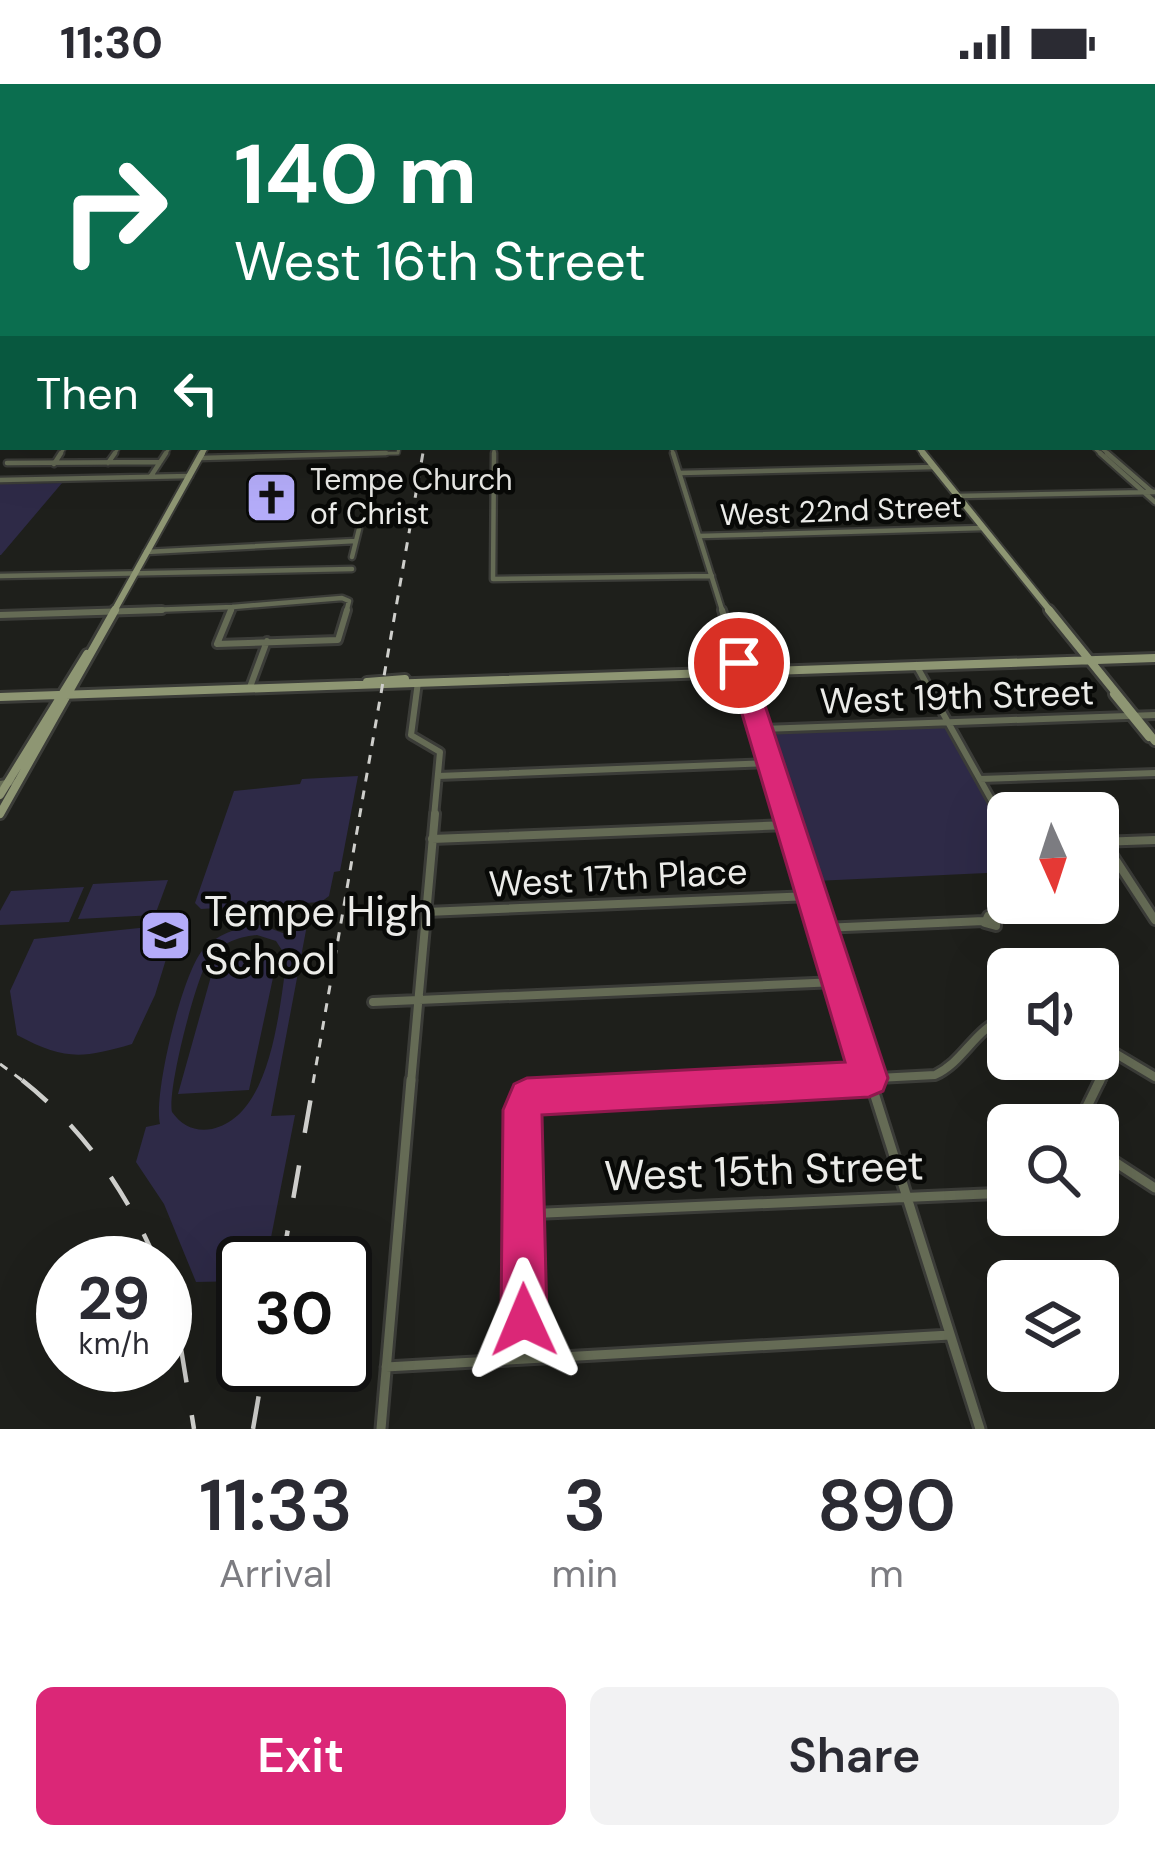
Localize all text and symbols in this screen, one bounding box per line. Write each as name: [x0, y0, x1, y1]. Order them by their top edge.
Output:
text: 11:30: [60, 13, 163, 72]
text: 140 m: [234, 120, 477, 229]
icon: right: [36, 132, 192, 288]
text: West 16th Street: [234, 226, 646, 297]
icon: left: [163, 360, 229, 426]
text: Then: [36, 364, 139, 423]
place label: Tempe Church of Christ: [310, 460, 513, 533]
church icon: Tempe Church of Christ: [243, 469, 299, 525]
street label: West 22nd Street: [719, 487, 963, 534]
pin: [688, 612, 790, 714]
icon: arrive: [706, 630, 772, 696]
street label: West 19th Street: [819, 668, 1095, 725]
north arrow: [987, 792, 1119, 924]
map controls: [987, 792, 1119, 1392]
street label: West 17th Place: [488, 847, 748, 908]
place label: Tempe High School: [204, 884, 433, 987]
school or university icon: Tempe High School: [137, 907, 193, 963]
button: sound: [987, 948, 1119, 1080]
button: search: [987, 1104, 1119, 1236]
street label: West 15th Street: [603, 1137, 925, 1204]
speed limit sign: 30: [216, 1236, 372, 1392]
position arrow: [461, 1257, 587, 1383]
text: 29: [78, 1259, 150, 1338]
button: layers: [987, 1260, 1119, 1392]
text: km/h: [79, 1324, 149, 1363]
text: 11:33: [199, 1459, 353, 1552]
text: 3: [563, 1459, 606, 1552]
text: 890: [817, 1459, 956, 1552]
text: Arrival: [219, 1548, 333, 1599]
text: min: [552, 1548, 618, 1599]
text: m: [869, 1548, 904, 1599]
button: Exit: [36, 1687, 566, 1825]
button: Share: [590, 1687, 1119, 1825]

